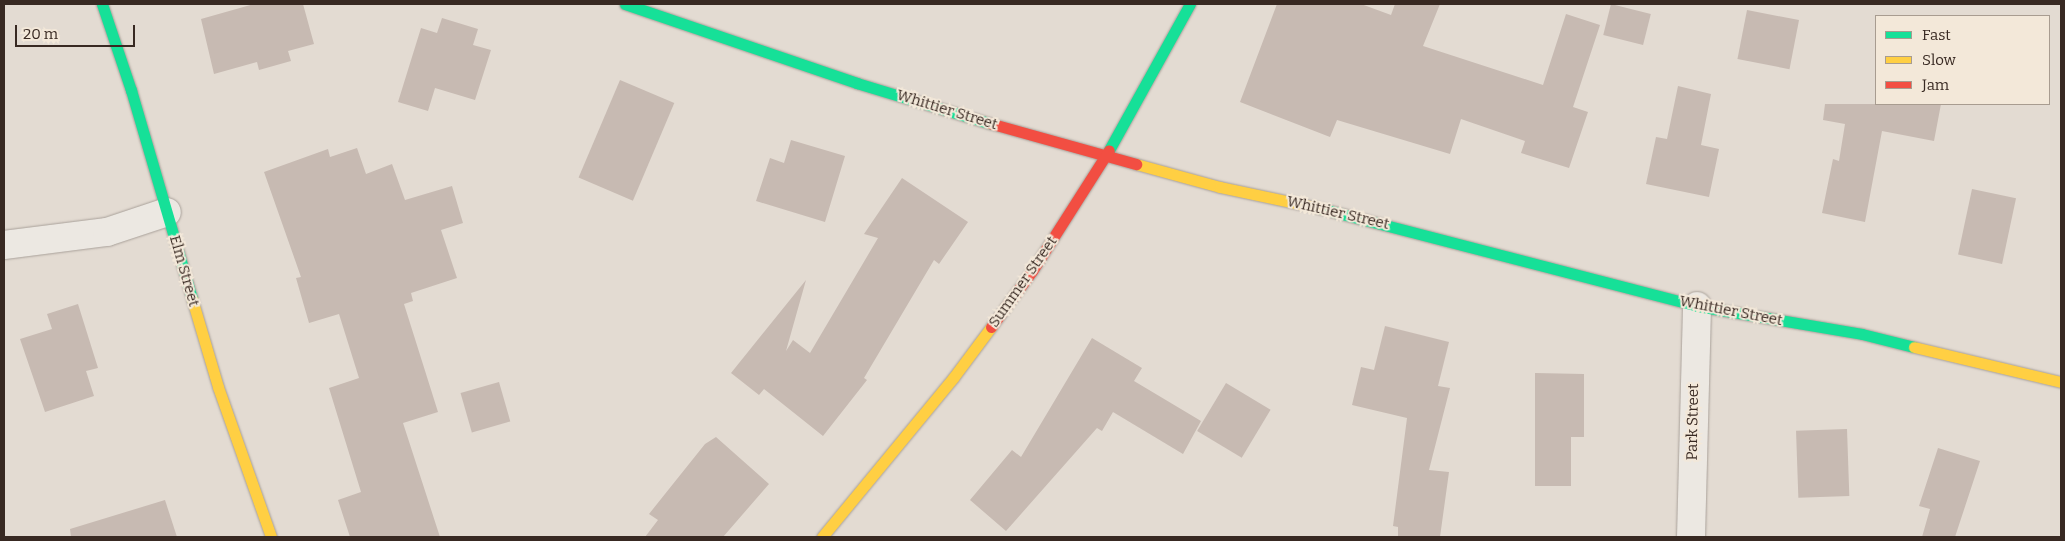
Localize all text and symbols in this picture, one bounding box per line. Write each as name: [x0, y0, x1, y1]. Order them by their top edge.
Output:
scale bar: [18, 15, 138, 47]
legend: [1875, 15, 2050, 105]
text: 20 m: [23, 25, 58, 43]
text: Fast: [1922, 26, 1951, 44]
text: Slow: [1922, 51, 1956, 69]
text: Jam: [1922, 76, 1949, 94]
street label: Whittier Street: [894, 86, 1000, 134]
street label: Whittier Street: [1285, 192, 1391, 234]
street label: Elm Street: [165, 233, 203, 309]
street label: Summer Street: [985, 233, 1061, 331]
street label: Whittier Street: [1678, 292, 1784, 330]
street label: Park Street: [1683, 383, 1703, 461]

